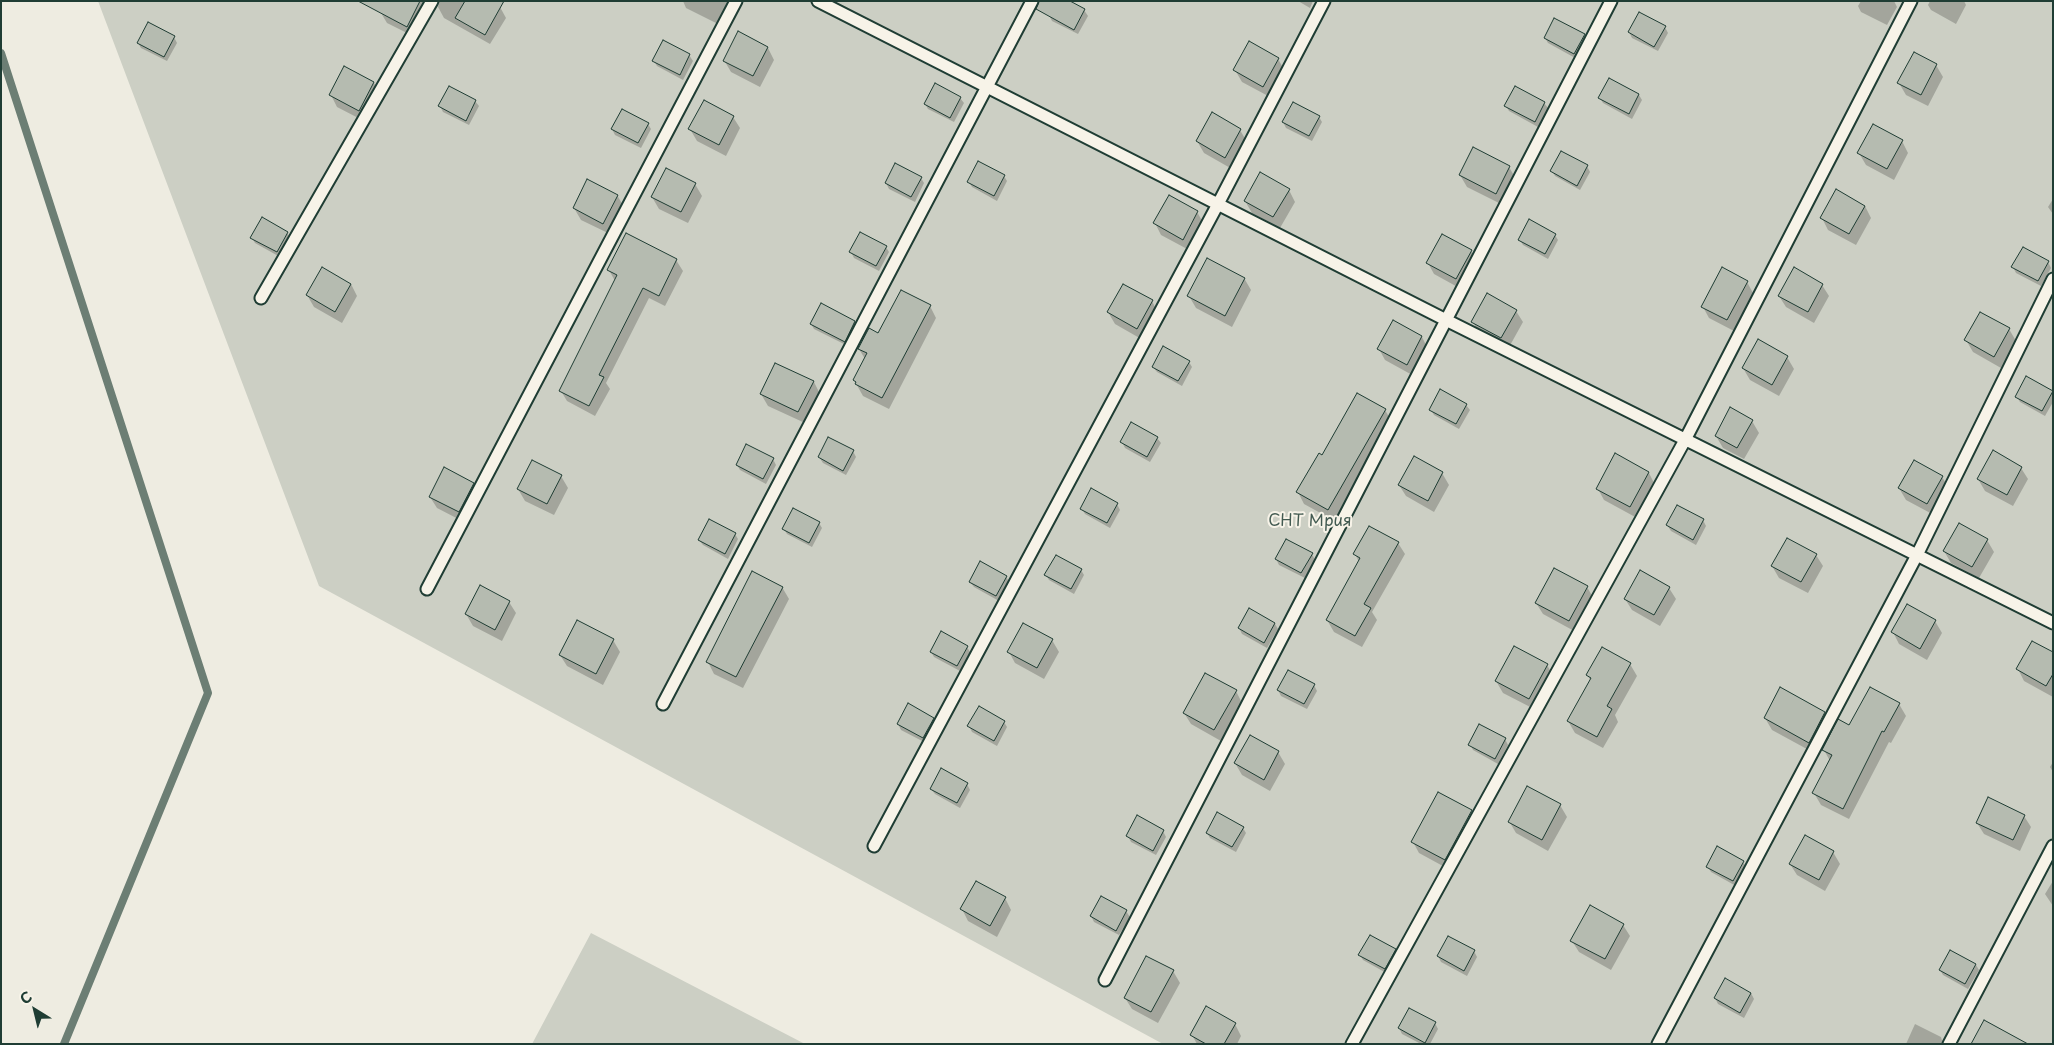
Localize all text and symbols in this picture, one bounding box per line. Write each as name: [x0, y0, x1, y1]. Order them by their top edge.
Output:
park label: СНТ Мрия: [1268, 512, 1352, 532]
north arrow: [10, 985, 60, 1035]
text: С: [15, 986, 36, 1009]

